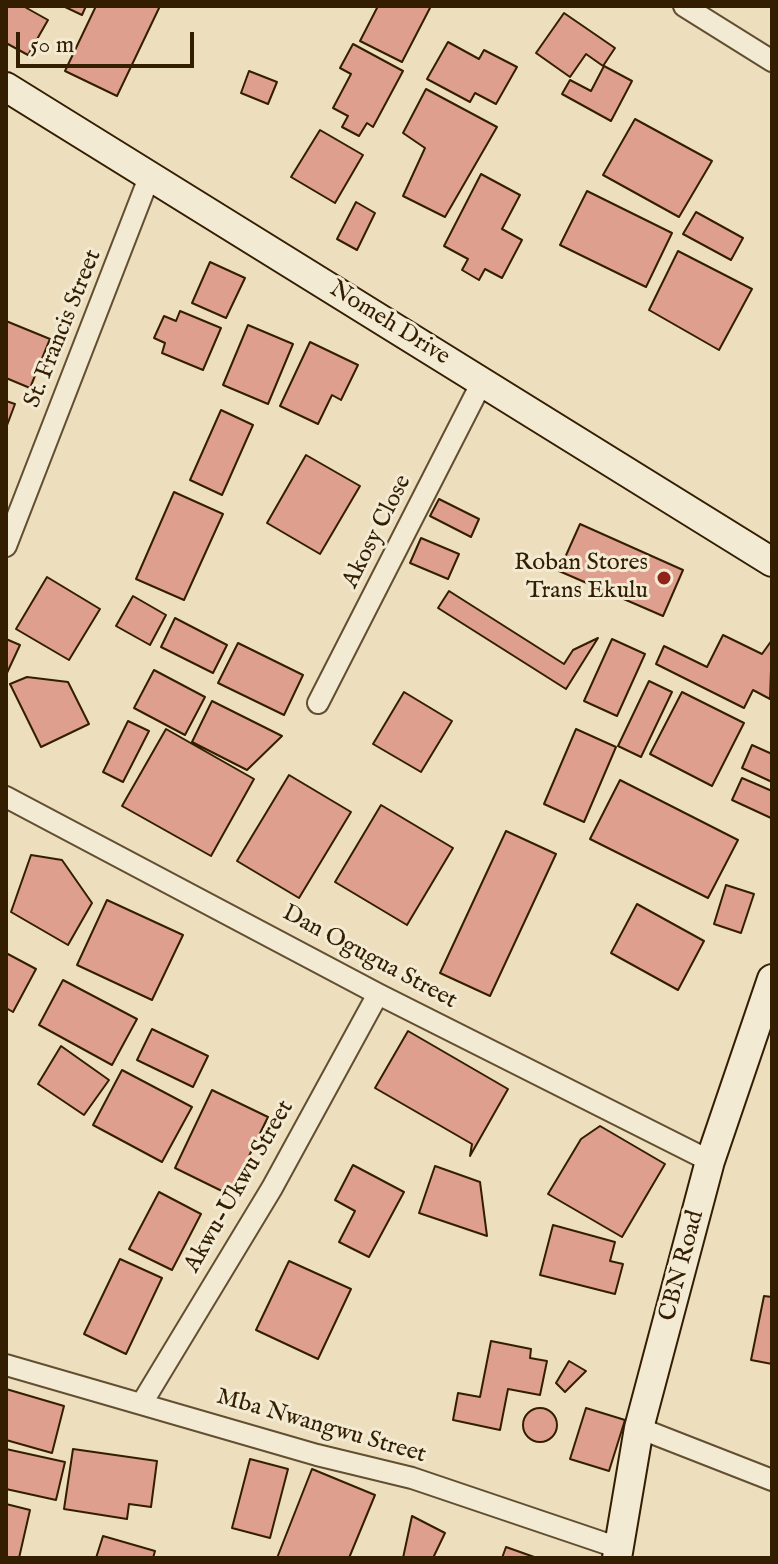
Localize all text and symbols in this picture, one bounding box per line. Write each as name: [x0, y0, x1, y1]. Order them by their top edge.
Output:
scale bar: [20, 16, 198, 66]
text: 50 m: [30, 30, 74, 61]
street label: St. Francis Street: [19, 246, 109, 412]
street label: Nomeh Drive: [324, 276, 454, 372]
street label: Akosy Close: [337, 471, 419, 593]
place label: Roban Stores Trans Ekulu: [514, 550, 648, 606]
marker: Roban Stores Trans Ekulu: [655, 569, 673, 587]
street label: Dan Ogugua Street: [277, 900, 461, 1016]
street label: Akwu-Ukwu Street: [179, 1096, 301, 1278]
street label: CBN Road: [654, 1208, 712, 1324]
street label: Mba Nwangwu Street: [213, 1383, 429, 1471]

